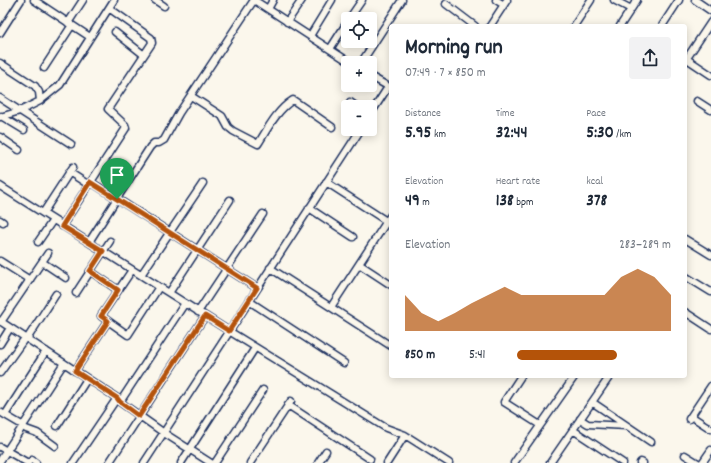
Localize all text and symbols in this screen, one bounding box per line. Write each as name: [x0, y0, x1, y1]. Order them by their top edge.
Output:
map controls: [341, 12, 377, 136]
button: locate: [341, 12, 377, 48]
text: Morning run: [405, 33, 503, 64]
button: share: [629, 37, 671, 79]
button: +: [341, 56, 377, 92]
text: 07:49 · 7 × 850 m: [405, 64, 486, 83]
button: −: [341, 100, 377, 136]
text: Distance: [405, 106, 441, 122]
text: Time: [496, 106, 514, 122]
text: Pace: [586, 106, 606, 122]
text: 5.95: [405, 122, 431, 146]
text: 32:44: [496, 122, 528, 146]
text: 5:30: [586, 122, 614, 146]
text: km: [431, 127, 446, 143]
text: /km: [614, 127, 632, 143]
pin: [100, 158, 134, 199]
icon: arrive: [106, 164, 128, 186]
text: Elevation: [405, 174, 443, 190]
text: Heart rate: [496, 174, 540, 190]
text: kcal: [586, 174, 603, 190]
text: 49: [405, 190, 420, 214]
text: 138: [496, 190, 514, 214]
text: 378: [586, 190, 607, 214]
text: m: [420, 195, 430, 211]
text: bpm: [514, 195, 534, 211]
text: Elevation: [405, 236, 450, 255]
text: 283–289 m: [619, 236, 671, 255]
text: 850 m: [405, 346, 435, 365]
text: 5:41: [469, 346, 485, 365]

